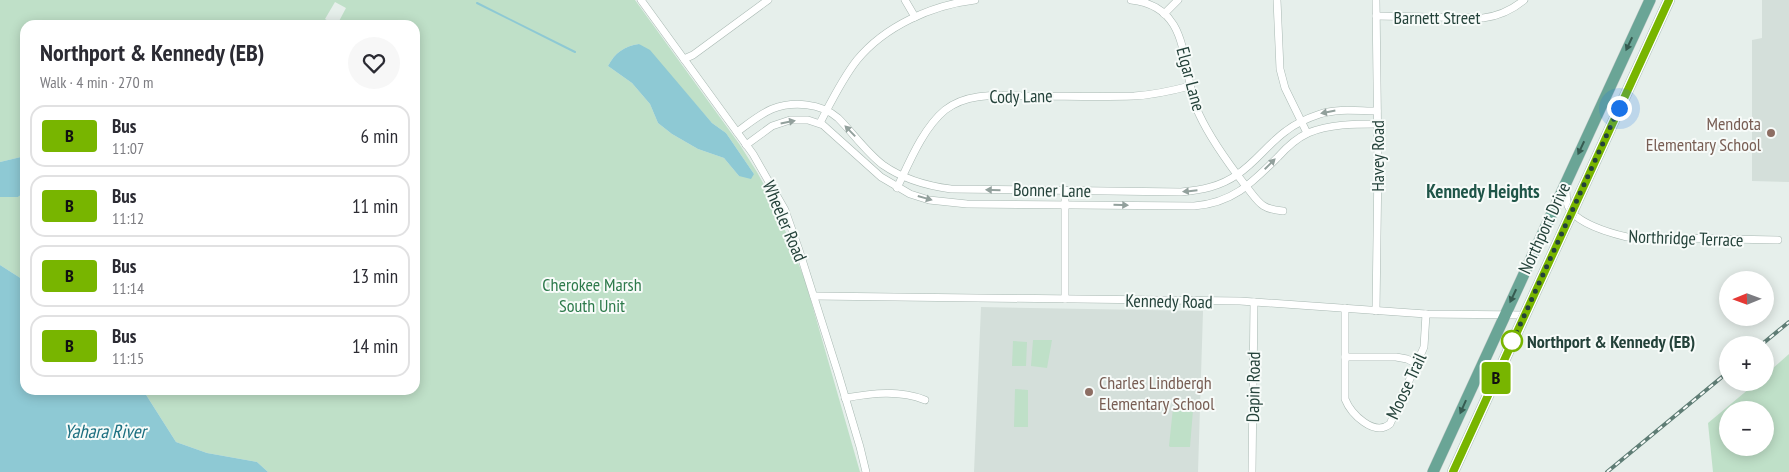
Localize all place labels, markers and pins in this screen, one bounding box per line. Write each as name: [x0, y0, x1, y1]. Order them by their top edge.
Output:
place label: Mendota Elementary School: [1646, 112, 1762, 156]
marker: Mendota Elementary School: [1765, 127, 1777, 139]
marker: Northport & Kennedy (EB): [1501, 330, 1523, 352]
place label: Northport & Kennedy (EB): [1527, 330, 1695, 353]
place label: Charles Lindbergh Elementary School: [1099, 371, 1215, 415]
marker: Charles Lindbergh Elementary School: [1083, 386, 1095, 398]

